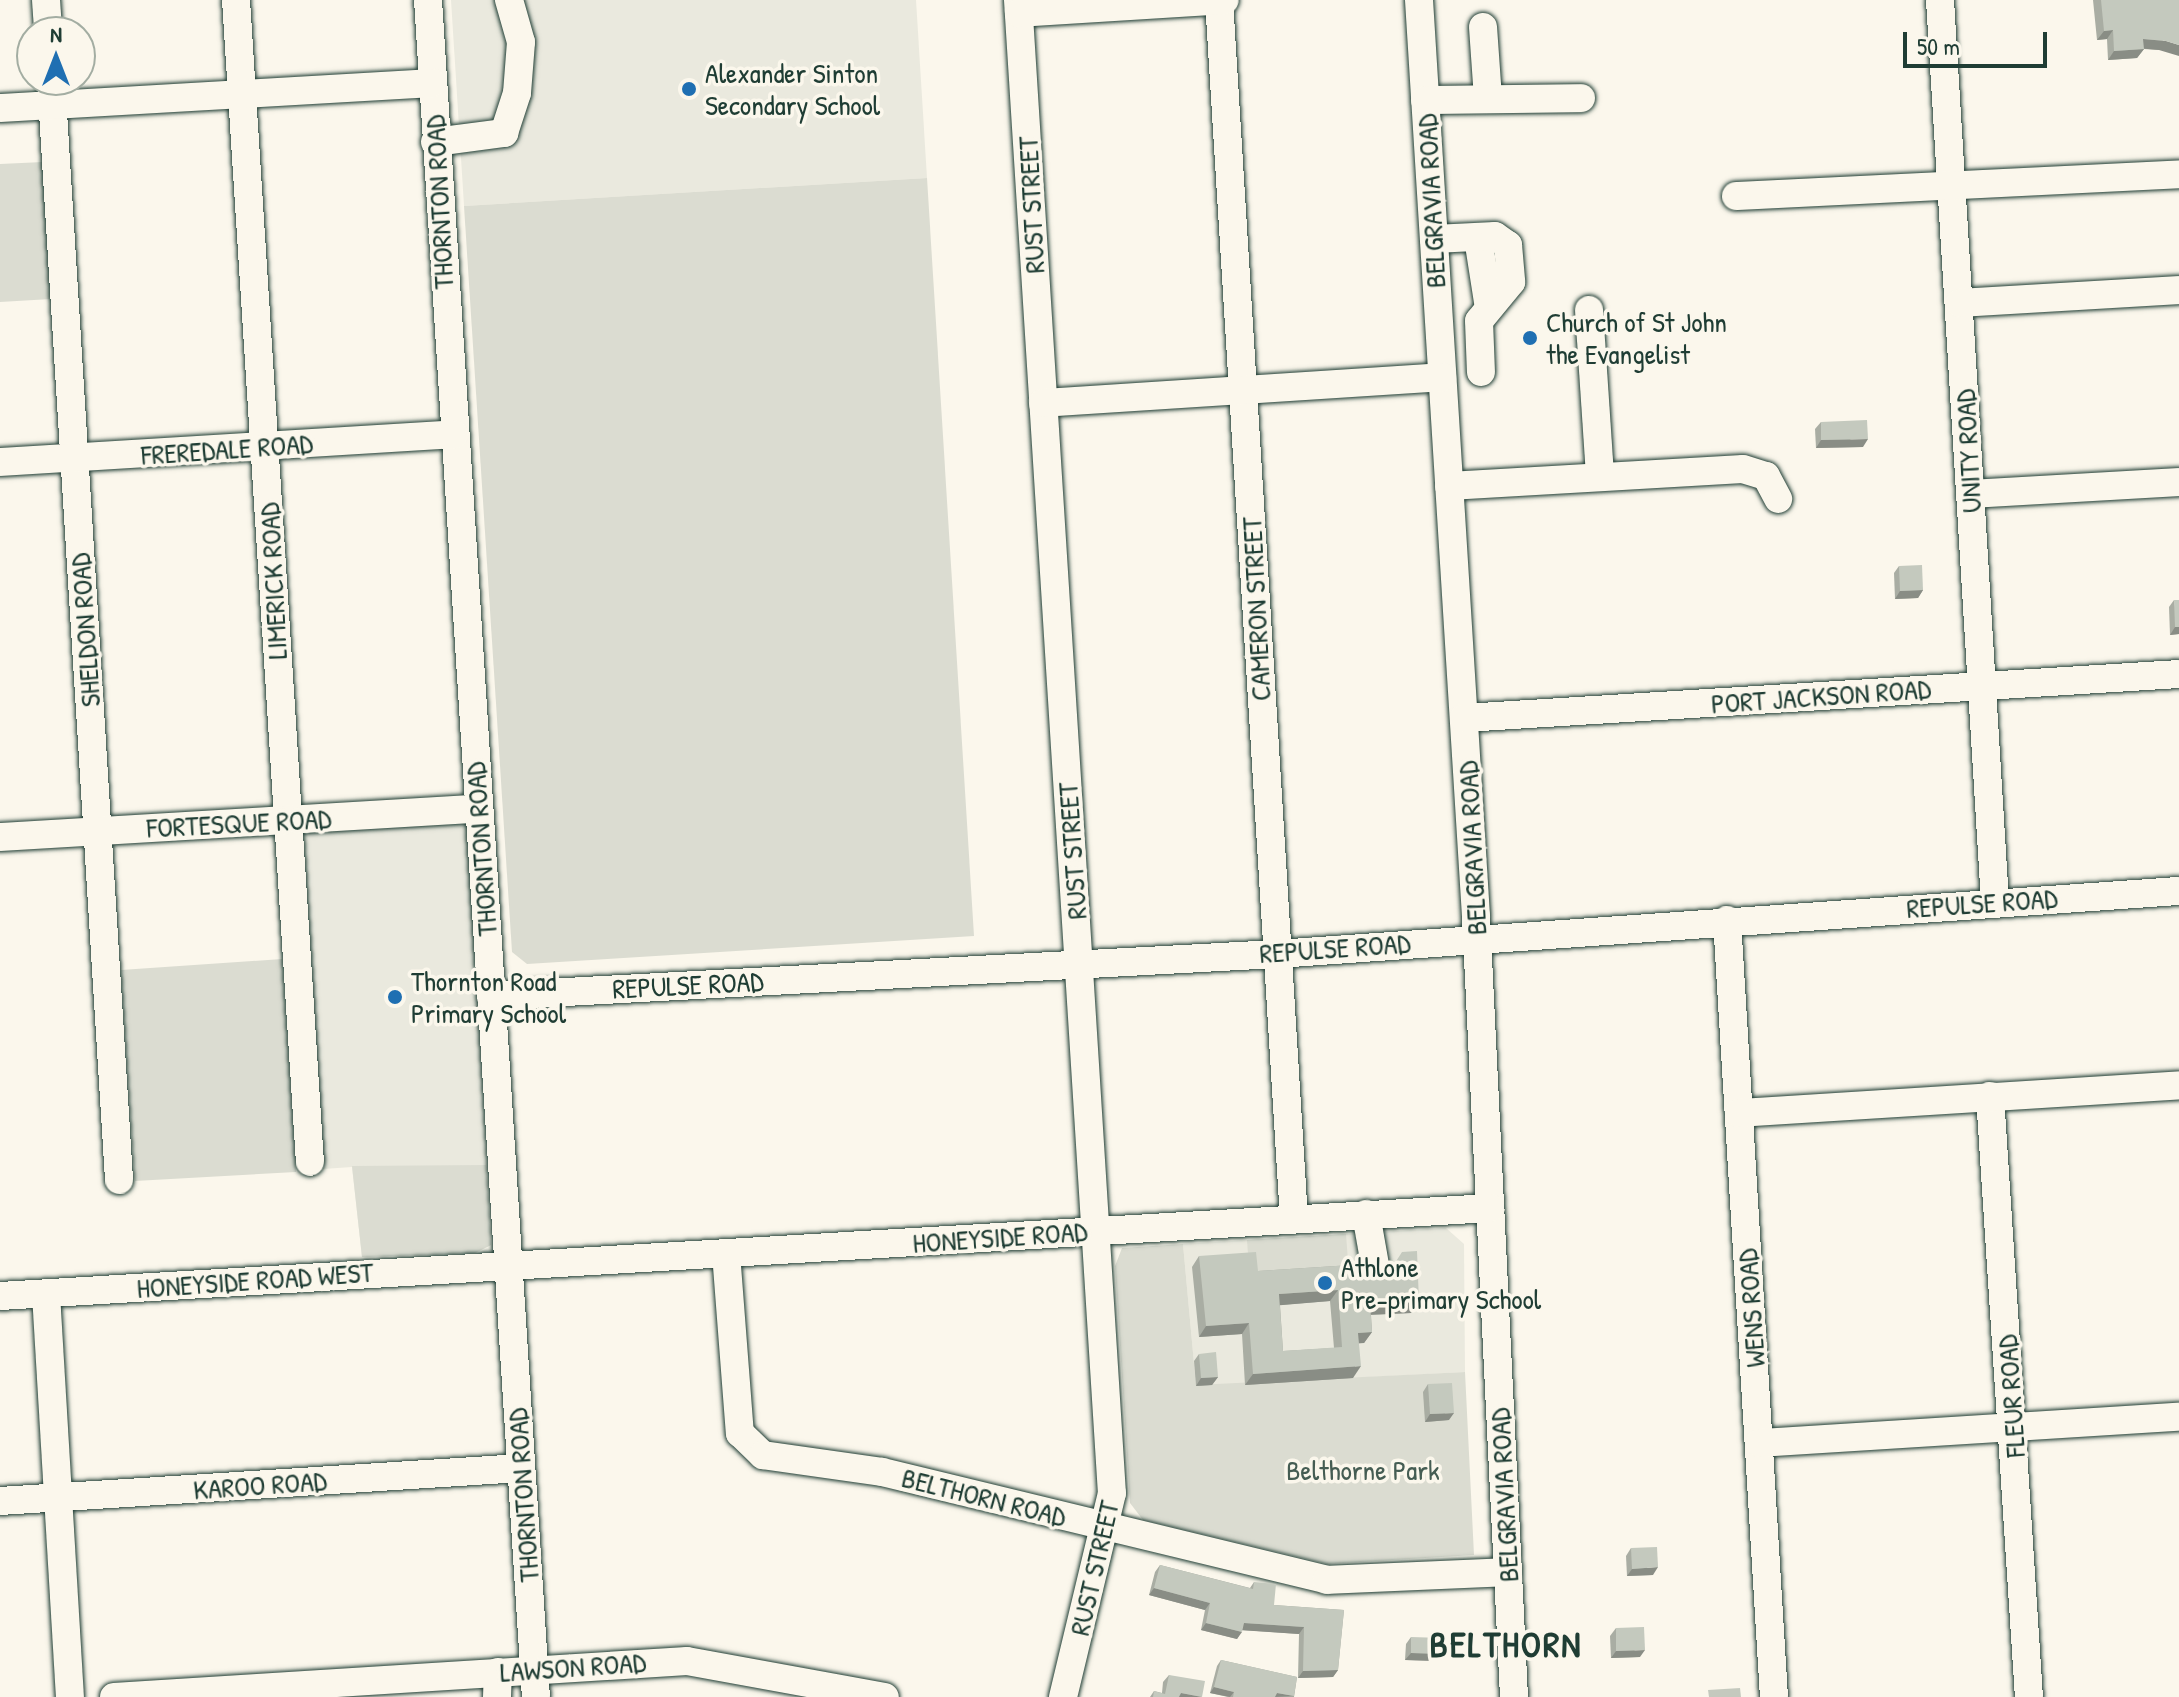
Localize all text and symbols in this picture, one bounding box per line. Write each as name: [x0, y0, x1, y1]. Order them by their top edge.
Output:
north arrow: [16, 16, 96, 96]
scale bar: [1907, 16, 2051, 66]
text: N: [50, 19, 62, 49]
text: 50 m: [1917, 30, 1960, 62]
place label: Alexander Sinton Secondary School: [705, 56, 880, 122]
marker: Alexander Sinton Secondary School: [680, 80, 698, 98]
street label: BELGRAVIA ROAD: [1410, 113, 1452, 289]
street label: THORNTON ROAD: [418, 114, 460, 290]
street label: RUST STREET: [1011, 136, 1051, 274]
place label: Church of St John the Evangelist: [1546, 305, 1727, 371]
marker: Church of St John the Evangelist: [1521, 329, 1539, 347]
street label: UNITY ROAD: [1948, 388, 1988, 514]
street label: FREREDALE ROAD: [140, 426, 314, 472]
street label: LIMERICK ROAD: [252, 502, 294, 660]
street label: CAMERON STREET: [1234, 516, 1278, 702]
street label: SHELDON ROAD: [63, 552, 107, 708]
street label: PORT JACKSON ROAD: [1710, 672, 1932, 720]
street label: BELGRAVIA ROAD: [1451, 760, 1493, 936]
street label: THORNTON ROAD: [458, 761, 504, 937]
street label: RUST STREET: [1050, 781, 1094, 921]
street label: FORTESQUE ROAD: [146, 801, 332, 845]
street label: REPULSE ROAD: [1905, 881, 2059, 925]
street label: REPULSE ROAD: [1258, 926, 1412, 970]
place label: Thornton Road Primary School: [411, 964, 566, 1030]
street label: REPULSE ROAD: [612, 964, 764, 1006]
marker: Thornton Road Primary School: [386, 988, 404, 1006]
street label: HONEYSIDE ROAD: [911, 1214, 1089, 1260]
street label: WENS ROAD: [1730, 1247, 1772, 1369]
place label: Athlone Pre-primary School: [1341, 1250, 1541, 1316]
street label: HONEYSIDE ROAD WEST: [136, 1255, 374, 1305]
marker: Athlone Pre-primary School: [1316, 1274, 1334, 1292]
street label: FLEUR ROAD: [1990, 1333, 2032, 1459]
street label: THORNTON ROAD: [500, 1407, 546, 1583]
street label: BELGRAVIA ROAD: [1483, 1407, 1525, 1583]
park label: Belthorne Park: [1286, 1453, 1440, 1487]
street label: BELTHORN ROAD: [898, 1460, 1070, 1534]
street label: KAROO ROAD: [192, 1464, 328, 1506]
street label: RUST STREET: [1062, 1497, 1126, 1639]
district label: BELTHORN: [1430, 1622, 1582, 1666]
street label: LAWSON ROAD: [499, 1645, 647, 1689]

